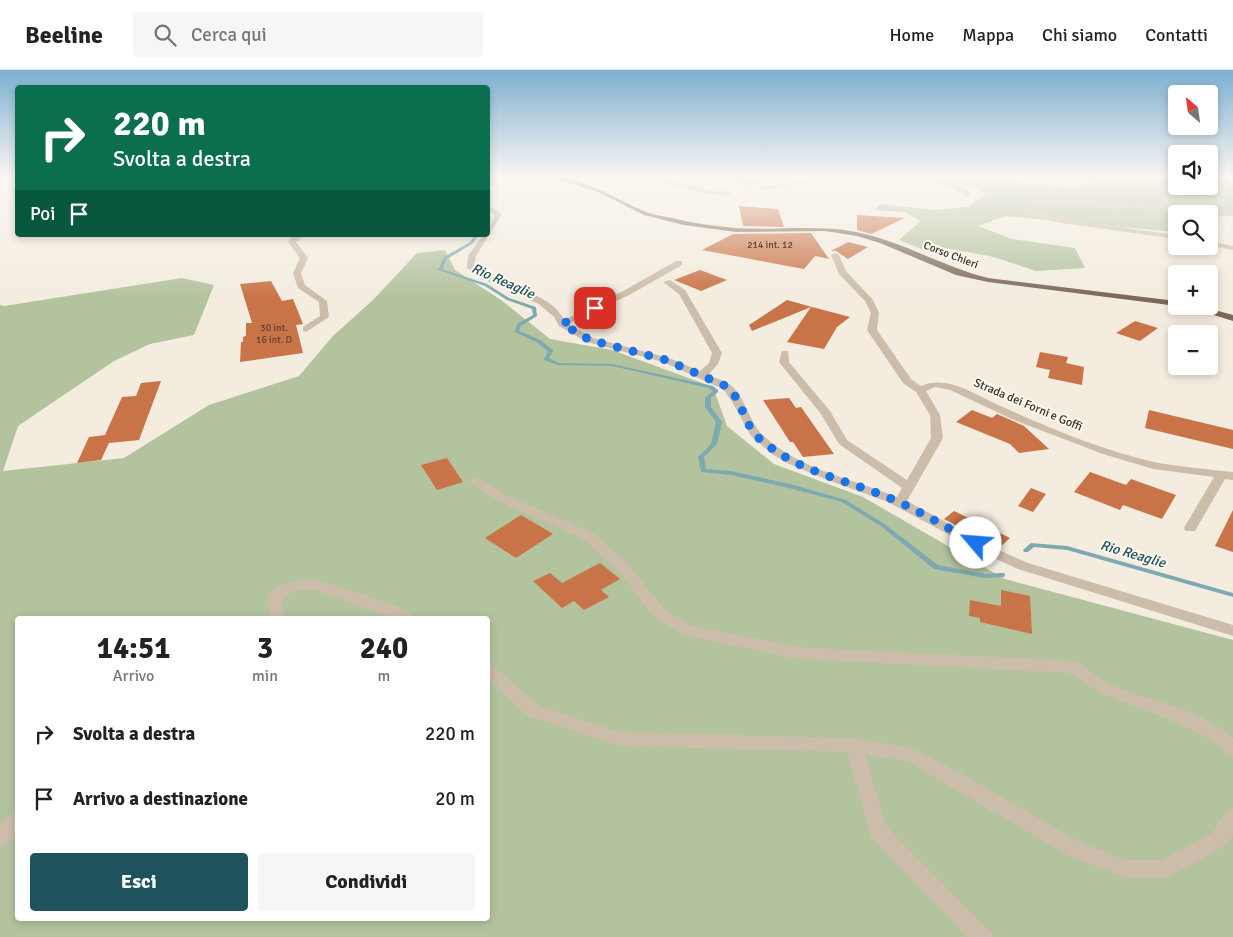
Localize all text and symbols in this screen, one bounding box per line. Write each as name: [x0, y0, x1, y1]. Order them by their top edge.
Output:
search box: [133, 12, 483, 57]
text: Beeline: [25, 20, 103, 50]
icon: search: [151, 21, 179, 49]
text: Cerca qui: [191, 23, 267, 47]
text: Home: [889, 24, 934, 46]
text: Mappa: [962, 24, 1014, 46]
text: Chi siamo: [1042, 24, 1117, 46]
text: Contatti: [1145, 24, 1208, 46]
north arrow: [1168, 85, 1218, 135]
map controls: [1168, 85, 1218, 375]
text: 220 m: [113, 102, 206, 145]
icon: right: [30, 105, 95, 170]
text: Svolta a destra: [113, 145, 251, 172]
button: sound: [1168, 145, 1218, 195]
icon: arrive: [65, 200, 93, 228]
text: Poi: [30, 202, 55, 226]
button: search: [1168, 205, 1218, 255]
house number: 214 int. 12: [747, 239, 793, 251]
street label: Corso Chieri: [922, 239, 980, 271]
water label: Rio Reaglie: [469, 260, 538, 303]
button: +: [1168, 265, 1218, 315]
pin: [574, 287, 616, 329]
icon: arrive: [581, 294, 609, 322]
house number: 30 int. 16 int. D: [256, 322, 292, 346]
button: −: [1168, 325, 1218, 375]
street label: Strada dei Forni e Goffi: [971, 375, 1085, 435]
position arrow: [949, 516, 1001, 568]
water label: Rio Reaglie: [1098, 537, 1169, 572]
text: 14:51: [97, 630, 170, 667]
text: 3: [257, 630, 273, 667]
text: 240: [360, 630, 408, 667]
text: Arrivo: [113, 666, 154, 686]
text: min: [252, 666, 278, 686]
text: m: [378, 666, 390, 686]
icon: right: [30, 720, 58, 748]
text: Svolta a destra: [73, 722, 195, 746]
text: 220 m: [425, 722, 475, 746]
icon: arrive: [30, 785, 58, 813]
text: Arrivo a destinazione: [73, 787, 248, 811]
text: 20 m: [435, 787, 475, 811]
button: Esci: [30, 853, 248, 911]
button: Condividi: [258, 853, 475, 911]

